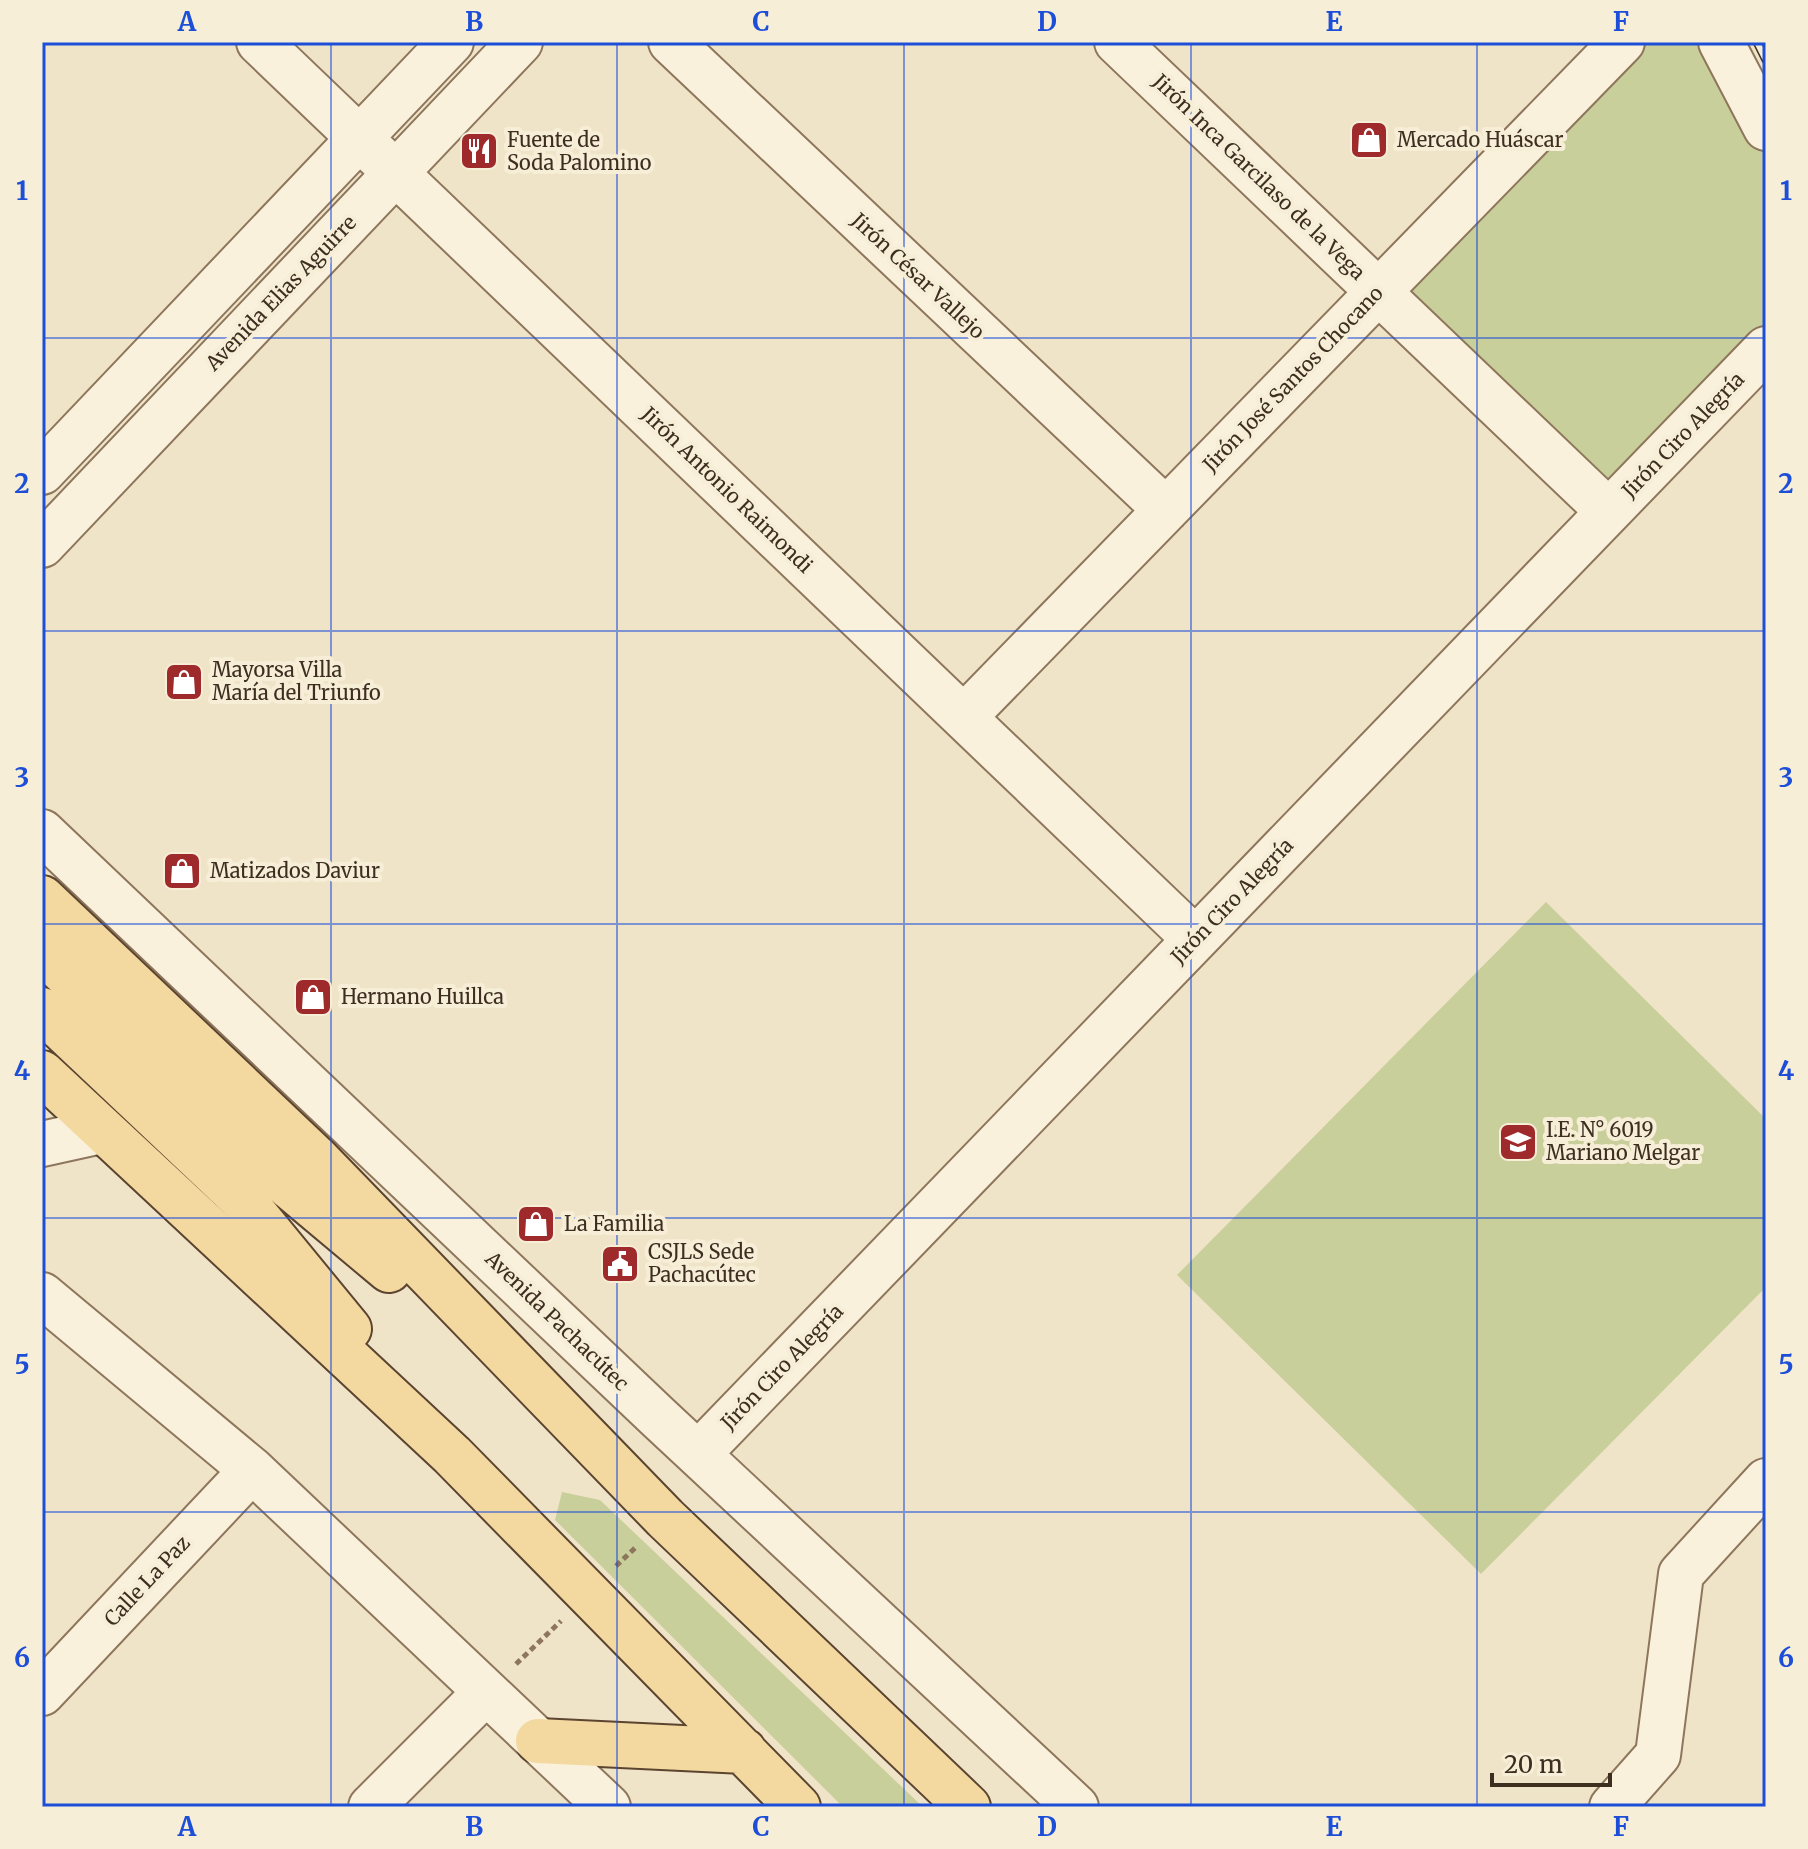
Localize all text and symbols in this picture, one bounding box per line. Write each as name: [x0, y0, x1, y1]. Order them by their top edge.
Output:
text: A: [177, 5, 197, 38]
text: B: [465, 5, 483, 38]
text: C: [752, 5, 770, 38]
text: D: [1037, 5, 1057, 38]
text: E: [1326, 5, 1343, 38]
text: F: [1613, 5, 1629, 38]
street label: Jirón Inca Garcilaso de la Vega: [1147, 68, 1371, 285]
shop icon: Mercado Huáscar: [1348, 119, 1390, 161]
place label: Fuente de Soda Palomino: [507, 127, 652, 175]
place label: Mercado Huáscar: [1397, 127, 1563, 152]
restaurant icon: Fuente de Soda Palomino: [458, 130, 500, 172]
text: 1: [16, 174, 28, 207]
text: 1: [1780, 174, 1792, 207]
street label: Jirón César Vallejo: [846, 207, 990, 344]
street label: Avenida Elias Aguirre: [199, 210, 361, 376]
street label: Jirón José Santos Chocano: [1197, 280, 1388, 478]
street label: Jirón Ciro Alegría: [1616, 366, 1749, 503]
street label: Jirón Antonio Raimondi: [636, 401, 818, 578]
text: 2: [14, 467, 30, 500]
text: 2: [1778, 467, 1794, 500]
place label: Mayorsa Villa María del Triunfo: [212, 657, 381, 705]
shop icon: Mayorsa Villa María del Triunfo: [163, 661, 205, 703]
text: 3: [15, 761, 29, 794]
text: 3: [1779, 761, 1793, 794]
street label: Jirón Ciro Alegría: [1165, 832, 1298, 969]
shop icon: Matizados Daviur: [161, 850, 203, 892]
place label: Matizados Daviur: [210, 858, 380, 883]
shop icon: Hermano Huillca: [292, 976, 334, 1018]
place label: Hermano Huillca: [341, 984, 504, 1009]
text: 4: [14, 1054, 31, 1087]
text: 4: [1778, 1054, 1795, 1087]
place label: I.E. N° 6019 Mariano Melgar: [1546, 1117, 1700, 1165]
school or university icon: I.E. N° 6019 Mariano Melgar: [1497, 1121, 1539, 1163]
shop icon: La Familia: [515, 1203, 557, 1245]
place label: La Familia: [564, 1211, 665, 1236]
place label: CSJLS Sede Pachacútec: [648, 1239, 756, 1287]
public building icon: CSJLS Sede Pachacútec: [599, 1243, 641, 1285]
street label: Avenida Pachacútec: [480, 1245, 634, 1396]
street label: Jirón Ciro Alegría: [715, 1298, 848, 1435]
text: 5: [14, 1348, 30, 1381]
text: 5: [1778, 1348, 1794, 1381]
street label: Calle La Paz: [99, 1530, 195, 1631]
text: 6: [14, 1641, 30, 1674]
text: 6: [1778, 1641, 1794, 1674]
scale bar: [1492, 1737, 1610, 1787]
text: 20 m: [1504, 1749, 1563, 1780]
text: A: [177, 1810, 197, 1843]
text: B: [465, 1810, 483, 1843]
text: C: [752, 1810, 770, 1843]
text: D: [1037, 1810, 1057, 1843]
text: E: [1326, 1810, 1343, 1843]
text: F: [1613, 1810, 1629, 1843]

